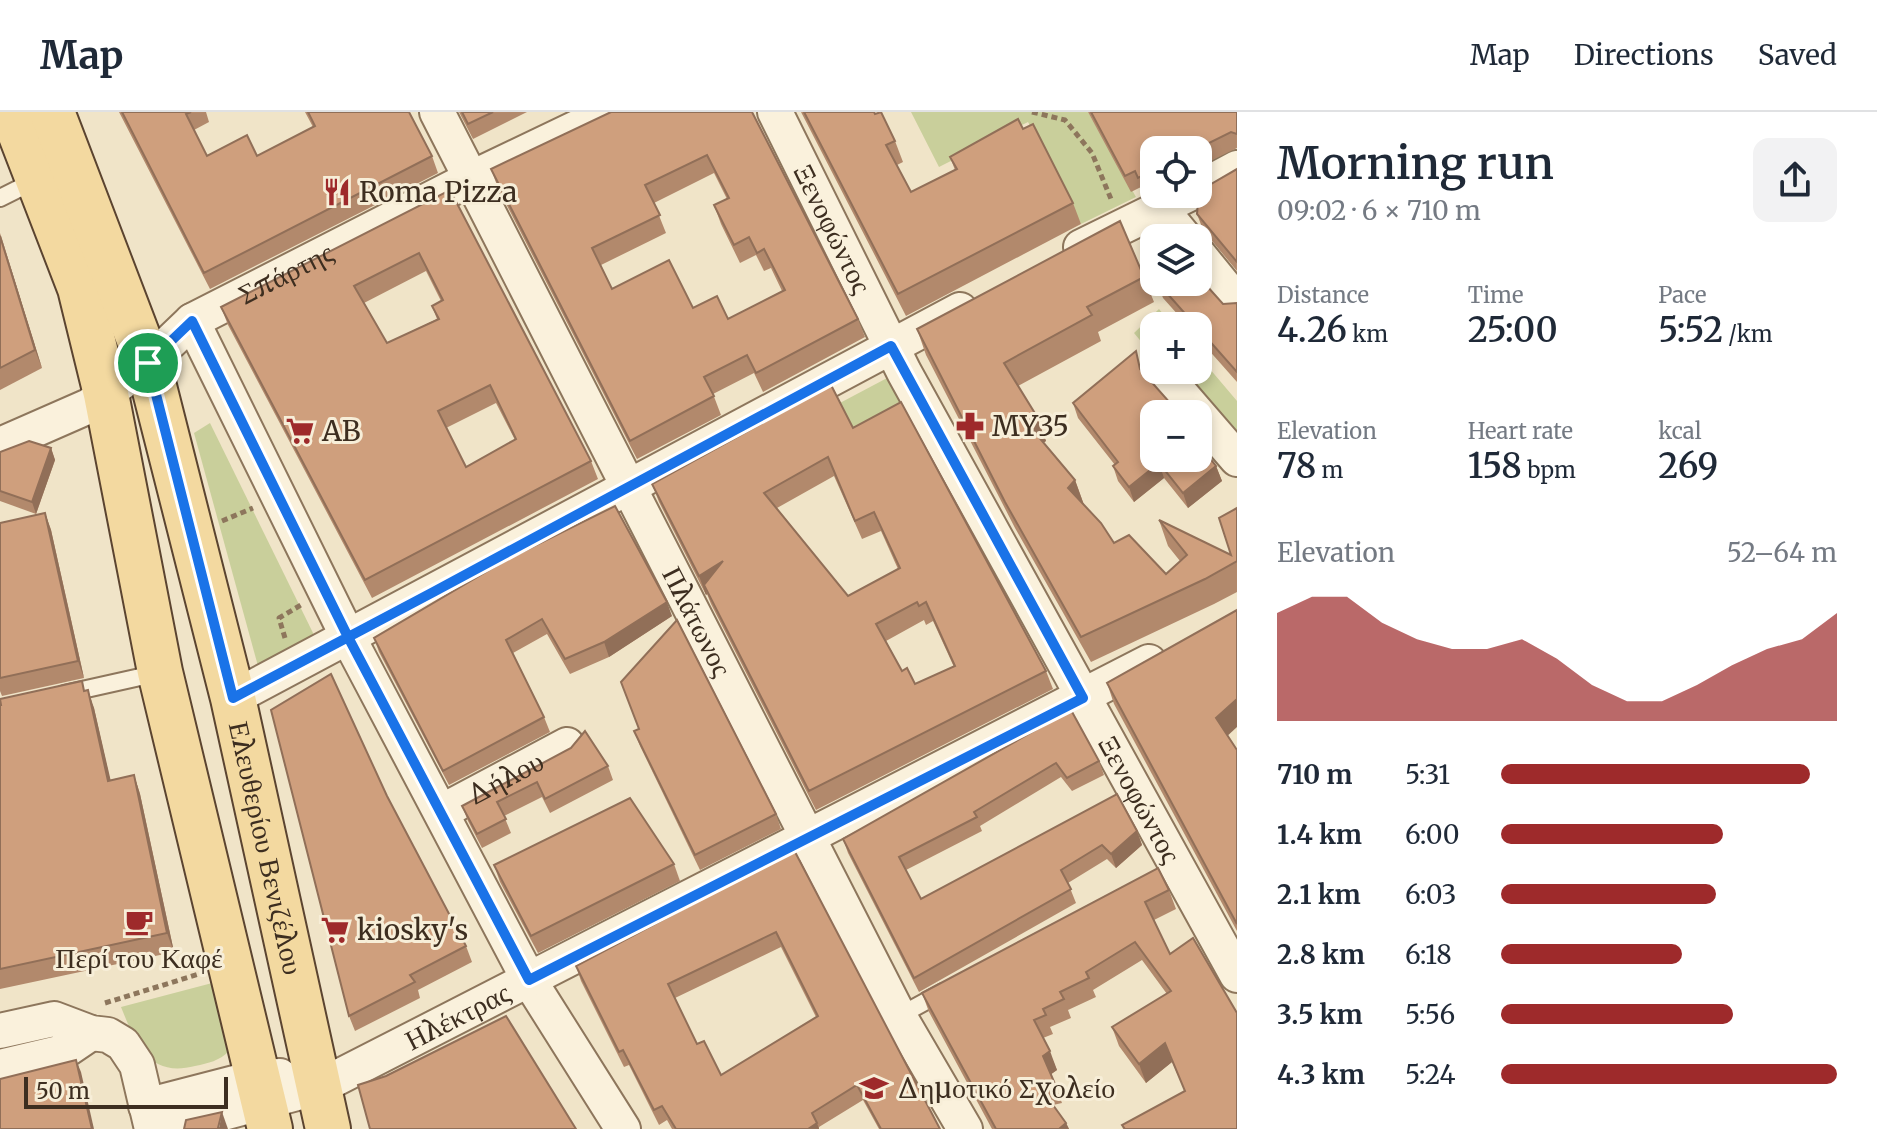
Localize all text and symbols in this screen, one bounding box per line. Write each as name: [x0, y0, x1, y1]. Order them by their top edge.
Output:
text: Map: [40, 32, 124, 79]
text: Map: [1470, 37, 1530, 73]
text: Directions: [1574, 37, 1714, 73]
text: Saved: [1758, 37, 1837, 73]
map controls: [1140, 136, 1212, 472]
button: locate: [1140, 136, 1212, 208]
text: Morning run: [1277, 136, 1554, 191]
button: share: [1753, 138, 1837, 222]
street label: Ξενοφώντος: [786, 158, 880, 299]
place label: Roma Pizza: [359, 174, 517, 210]
restaurant icon: Roma Pizza: [322, 177, 352, 207]
text: 09:02 · 6 × 710 m: [1277, 194, 1481, 227]
button: layers: [1140, 224, 1212, 296]
street label: Σπάρτης: [232, 234, 339, 312]
text: Distance: [1277, 281, 1369, 309]
text: Time: [1468, 281, 1523, 309]
text: Pace: [1658, 281, 1706, 309]
text: 4.26: [1277, 309, 1347, 351]
text: 25:00: [1468, 309, 1558, 351]
text: 5:52: [1658, 309, 1723, 351]
button: +: [1140, 312, 1212, 384]
text: km: [1347, 320, 1388, 348]
text: /km: [1723, 320, 1773, 348]
pin: [114, 329, 182, 397]
icon: arrive: [126, 341, 170, 385]
button: −: [1140, 400, 1212, 472]
place label: MY35: [992, 408, 1069, 444]
pharmacy icon: MY35: [955, 411, 985, 441]
place label: AB: [321, 413, 361, 449]
supermarket icon: AB: [285, 416, 315, 446]
text: Elevation: [1277, 417, 1377, 445]
text: Heart rate: [1468, 417, 1573, 445]
text: kcal: [1658, 417, 1702, 445]
text: 78: [1277, 445, 1316, 487]
text: 158: [1468, 445, 1522, 487]
text: 269: [1658, 445, 1718, 487]
text: m: [1316, 456, 1343, 484]
text: bpm: [1522, 456, 1576, 484]
text: Elevation: [1277, 536, 1395, 569]
text: 52–64 m: [1727, 536, 1837, 569]
street label: Πλάτωνος: [654, 560, 740, 682]
street label: Ελευθερίου Βενιζέλου: [221, 718, 311, 978]
street label: Ξενοφώντος: [1090, 729, 1189, 869]
street label: Δήλου: [460, 743, 550, 813]
text: 710 m: [1277, 758, 1353, 791]
text: 5:31: [1405, 758, 1450, 791]
text: 1.4 km: [1277, 818, 1362, 851]
text: 6:00: [1405, 818, 1460, 851]
text: 2.1 km: [1277, 878, 1361, 911]
text: 6:03: [1405, 878, 1456, 911]
cafe icon: Περί του Καφέ: [124, 907, 154, 937]
place label: kiosky's: [357, 912, 468, 948]
supermarket icon: kiosky's: [320, 915, 350, 945]
text: 2.8 km: [1277, 938, 1365, 971]
text: 6:18: [1405, 938, 1452, 971]
place label: Περί του Καφέ: [55, 940, 223, 976]
street label: Ηλέκτρας: [399, 974, 516, 1058]
text: 3.5 km: [1277, 998, 1363, 1031]
text: 5:56: [1405, 998, 1455, 1031]
text: 4.3 km: [1277, 1058, 1365, 1091]
text: 5:24: [1405, 1058, 1456, 1091]
place label: Δημοτικό Σχολείο: [896, 1070, 1115, 1106]
scale bar: [24, 1073, 228, 1109]
school or university icon: Δημοτικό Σχολείο: [859, 1073, 889, 1103]
text: 50 m: [36, 1077, 90, 1105]

